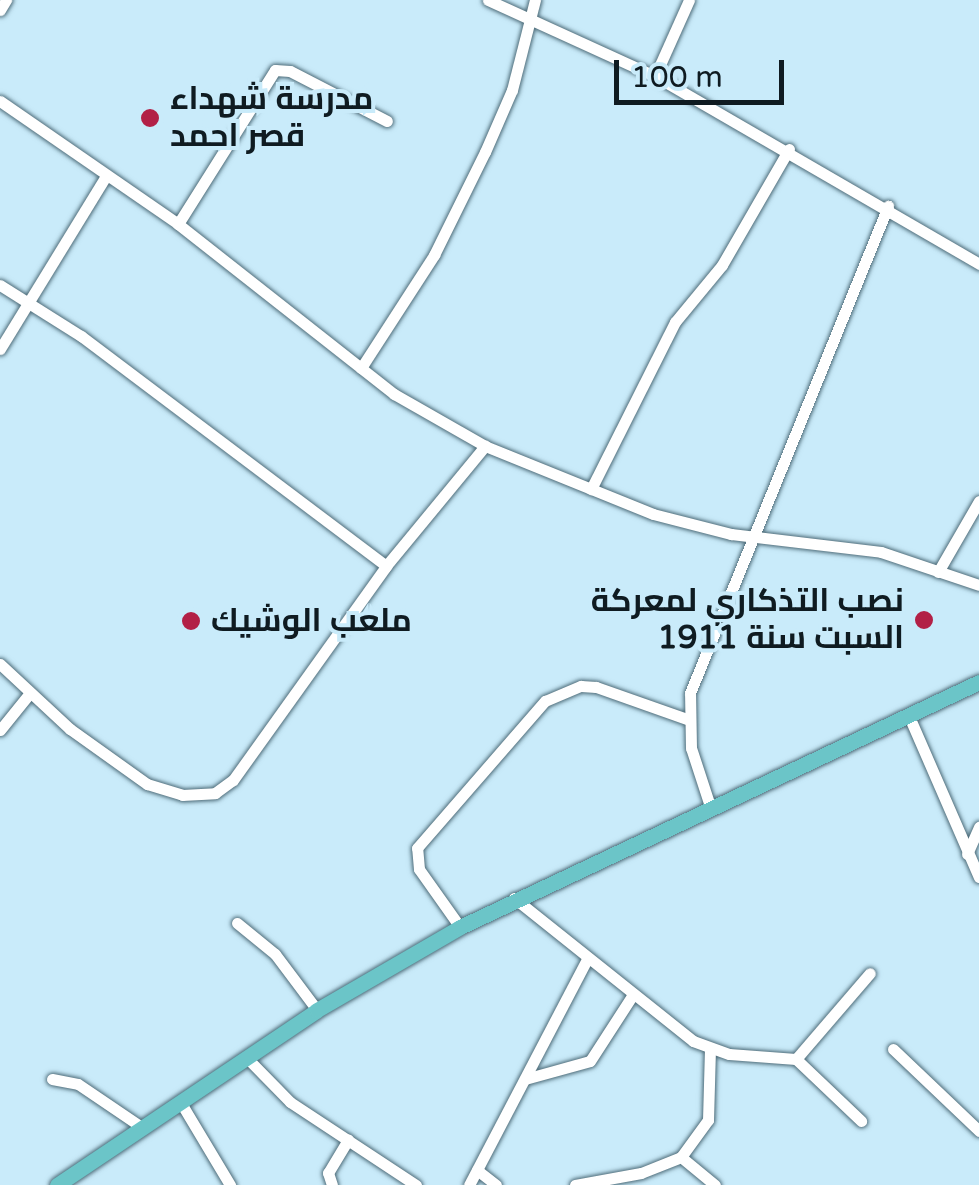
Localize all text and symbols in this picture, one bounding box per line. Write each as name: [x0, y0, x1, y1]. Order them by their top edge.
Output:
scale bar: [619, 40, 789, 102]
text: 100 m: [631, 59, 723, 96]
place label: مدرسة شهداء قصر احمد: [170, 81, 374, 156]
marker: مدرسة شهداء قصر احمد: [139, 107, 161, 129]
place label: نصب التذكاري لمعركة السبت سنة 1911: [591, 583, 904, 658]
place label: ملعب الوشيك: [211, 602, 412, 640]
marker: نصب التذكاري لمعركة السبت سنة 1911: [913, 609, 935, 631]
marker: ملعب الوشيك: [180, 610, 202, 632]

